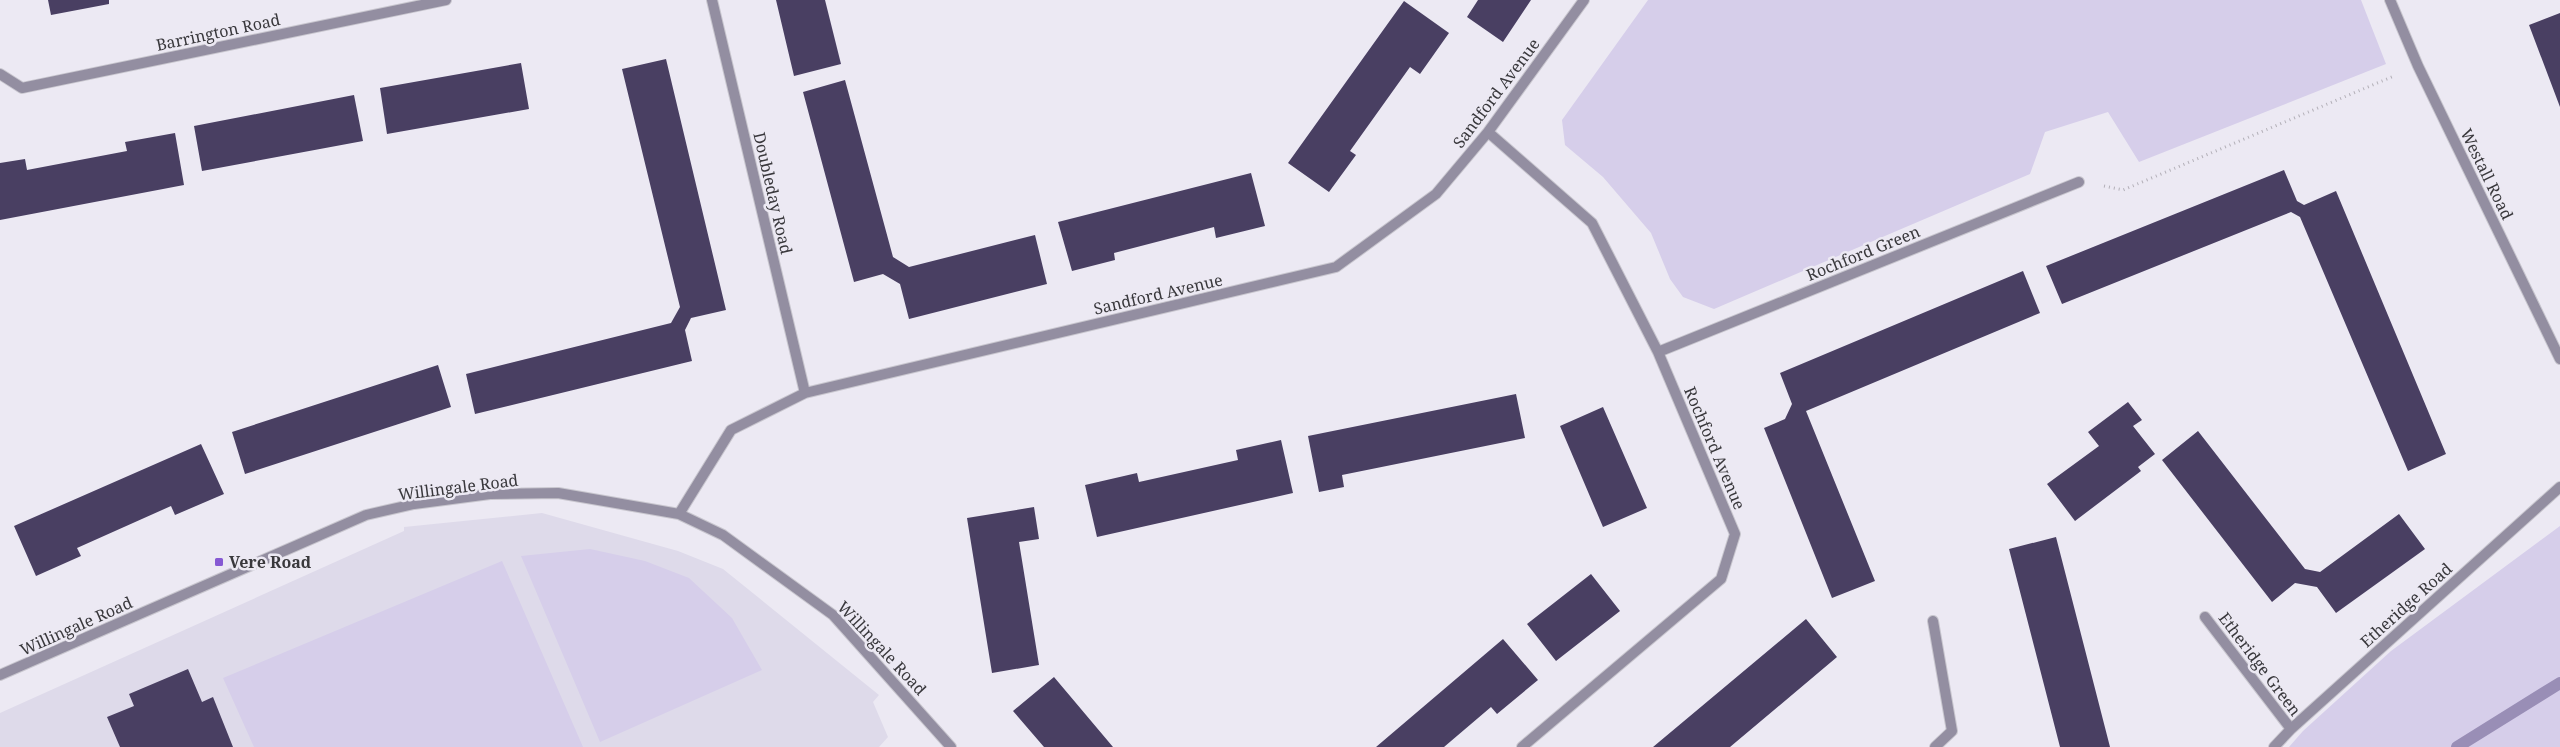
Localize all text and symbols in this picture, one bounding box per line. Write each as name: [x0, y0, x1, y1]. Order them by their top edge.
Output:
street label: Barrington Road: [154, 8, 282, 56]
street label: Sandford Avenue: [1448, 34, 1544, 152]
street label: Westall Road: [2455, 125, 2519, 223]
street label: Doubleday Road: [748, 130, 798, 256]
street label: Rochford Green: [1803, 220, 1923, 286]
street label: Sandford Avenue: [1091, 268, 1225, 320]
street label: Rochford Avenue: [1679, 383, 1751, 513]
street label: Willingale Road: [397, 469, 520, 505]
place label: Vere Road: [229, 551, 312, 573]
marker: Vere Road: [213, 556, 225, 568]
street label: Etheridge Road: [2355, 558, 2457, 652]
street label: Willingale Road: [16, 591, 136, 661]
street label: Willingale Road: [833, 596, 931, 700]
street label: Etheridge Green: [2214, 608, 2306, 720]

